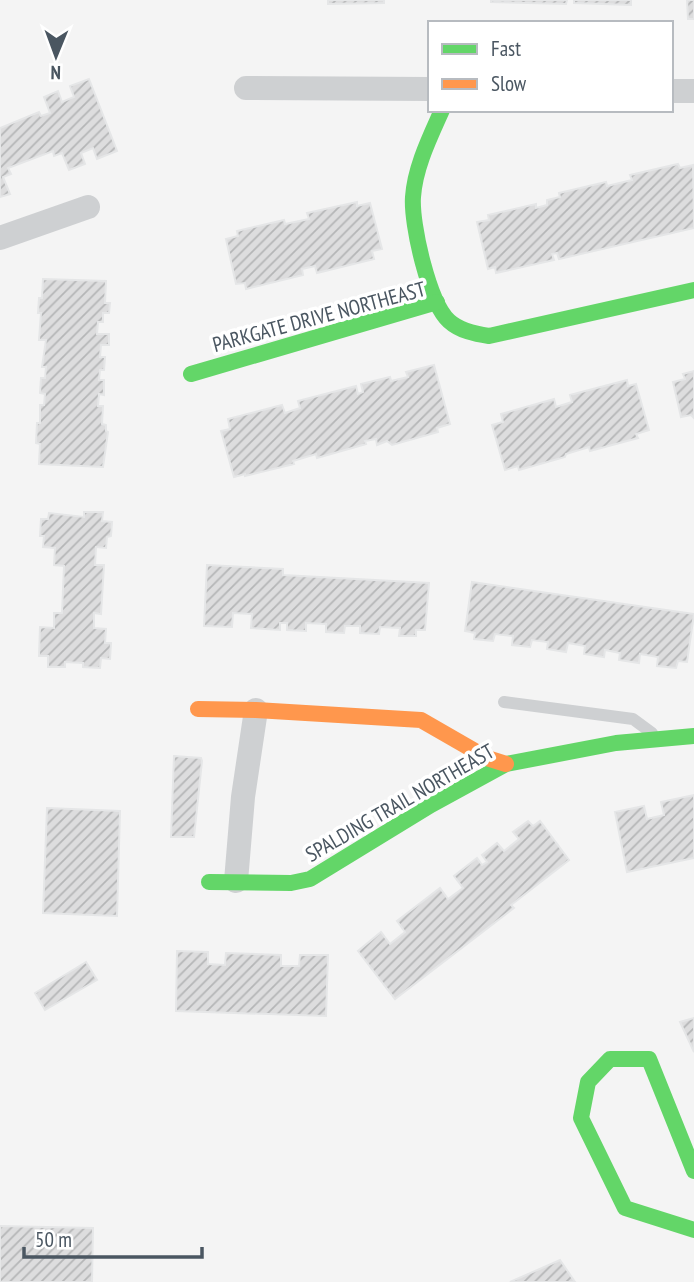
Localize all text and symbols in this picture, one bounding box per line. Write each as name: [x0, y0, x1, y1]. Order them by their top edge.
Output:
north arrow: [21, 21, 91, 91]
legend: [428, 21, 673, 112]
text: Fast: [491, 35, 521, 62]
text: N: [50, 61, 61, 85]
text: Slow: [491, 70, 527, 97]
street label: PARKGATE DRIVE NORTHEAST: [209, 275, 429, 358]
street label: SPALDING TRAIL NORTHEAST: [301, 737, 500, 868]
scale bar: [24, 1216, 203, 1260]
text: 50 m: [35, 1226, 72, 1253]

